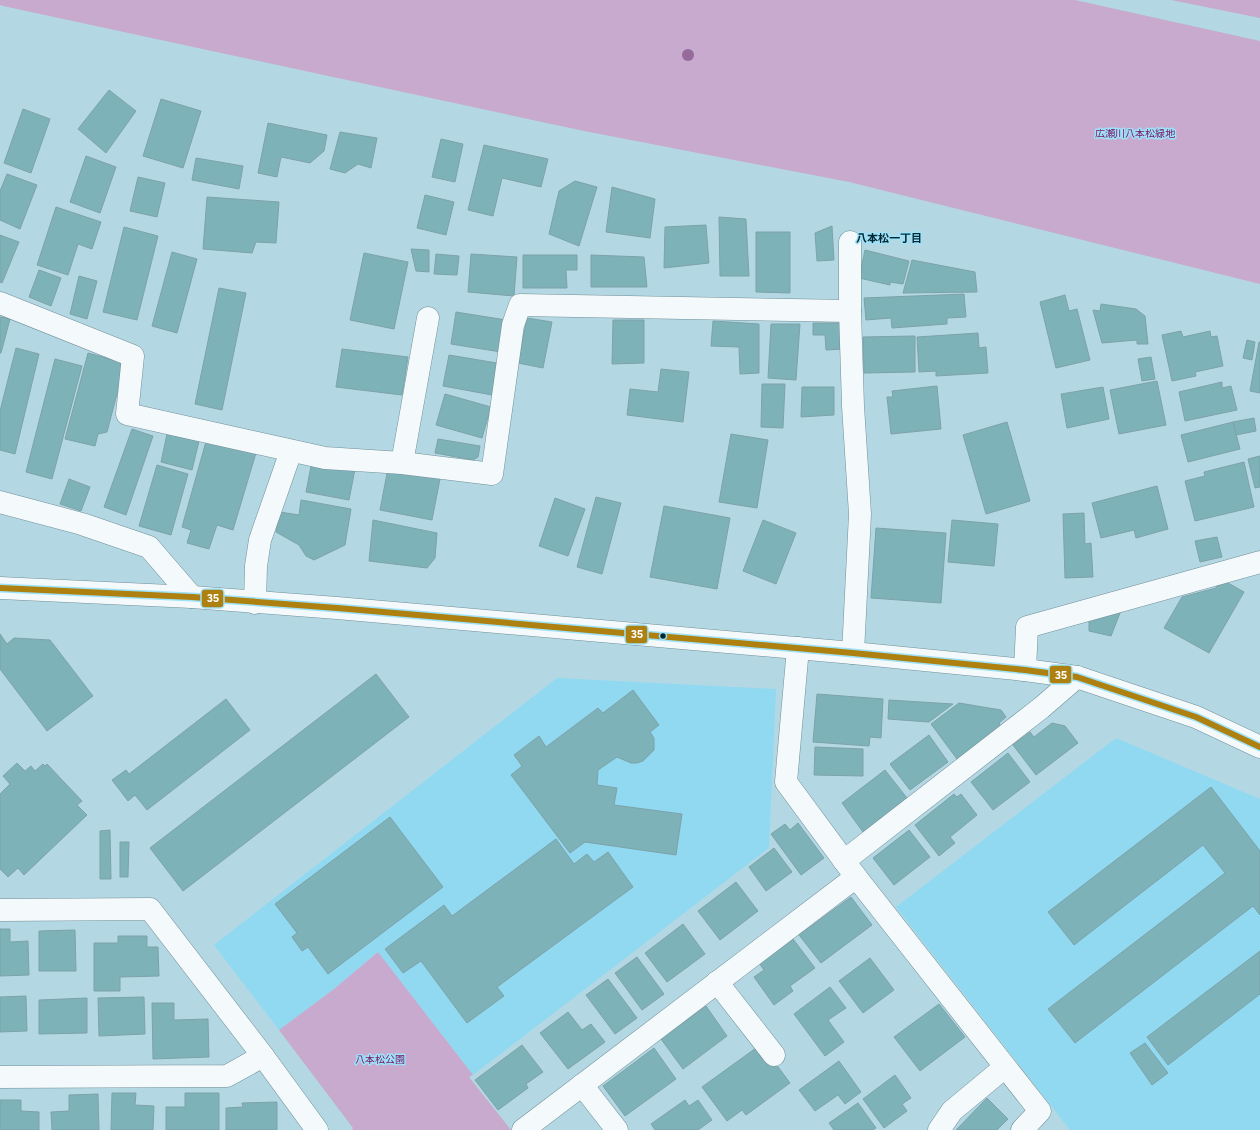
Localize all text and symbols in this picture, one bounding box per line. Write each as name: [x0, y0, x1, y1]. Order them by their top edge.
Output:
park label: 広瀬川八本松緑地: [1095, 127, 1176, 140]
district label: 八本松一丁目: [856, 232, 922, 245]
line badge: 35: [201, 589, 224, 608]
text: 35: [207, 592, 219, 605]
line badge: 35: [625, 625, 648, 644]
text: 35: [631, 628, 643, 641]
unlabelled marker: [658, 631, 668, 641]
line badge: 35: [1049, 665, 1072, 684]
text: 35: [1055, 669, 1067, 682]
park label: 八本松公園: [355, 1053, 405, 1066]

